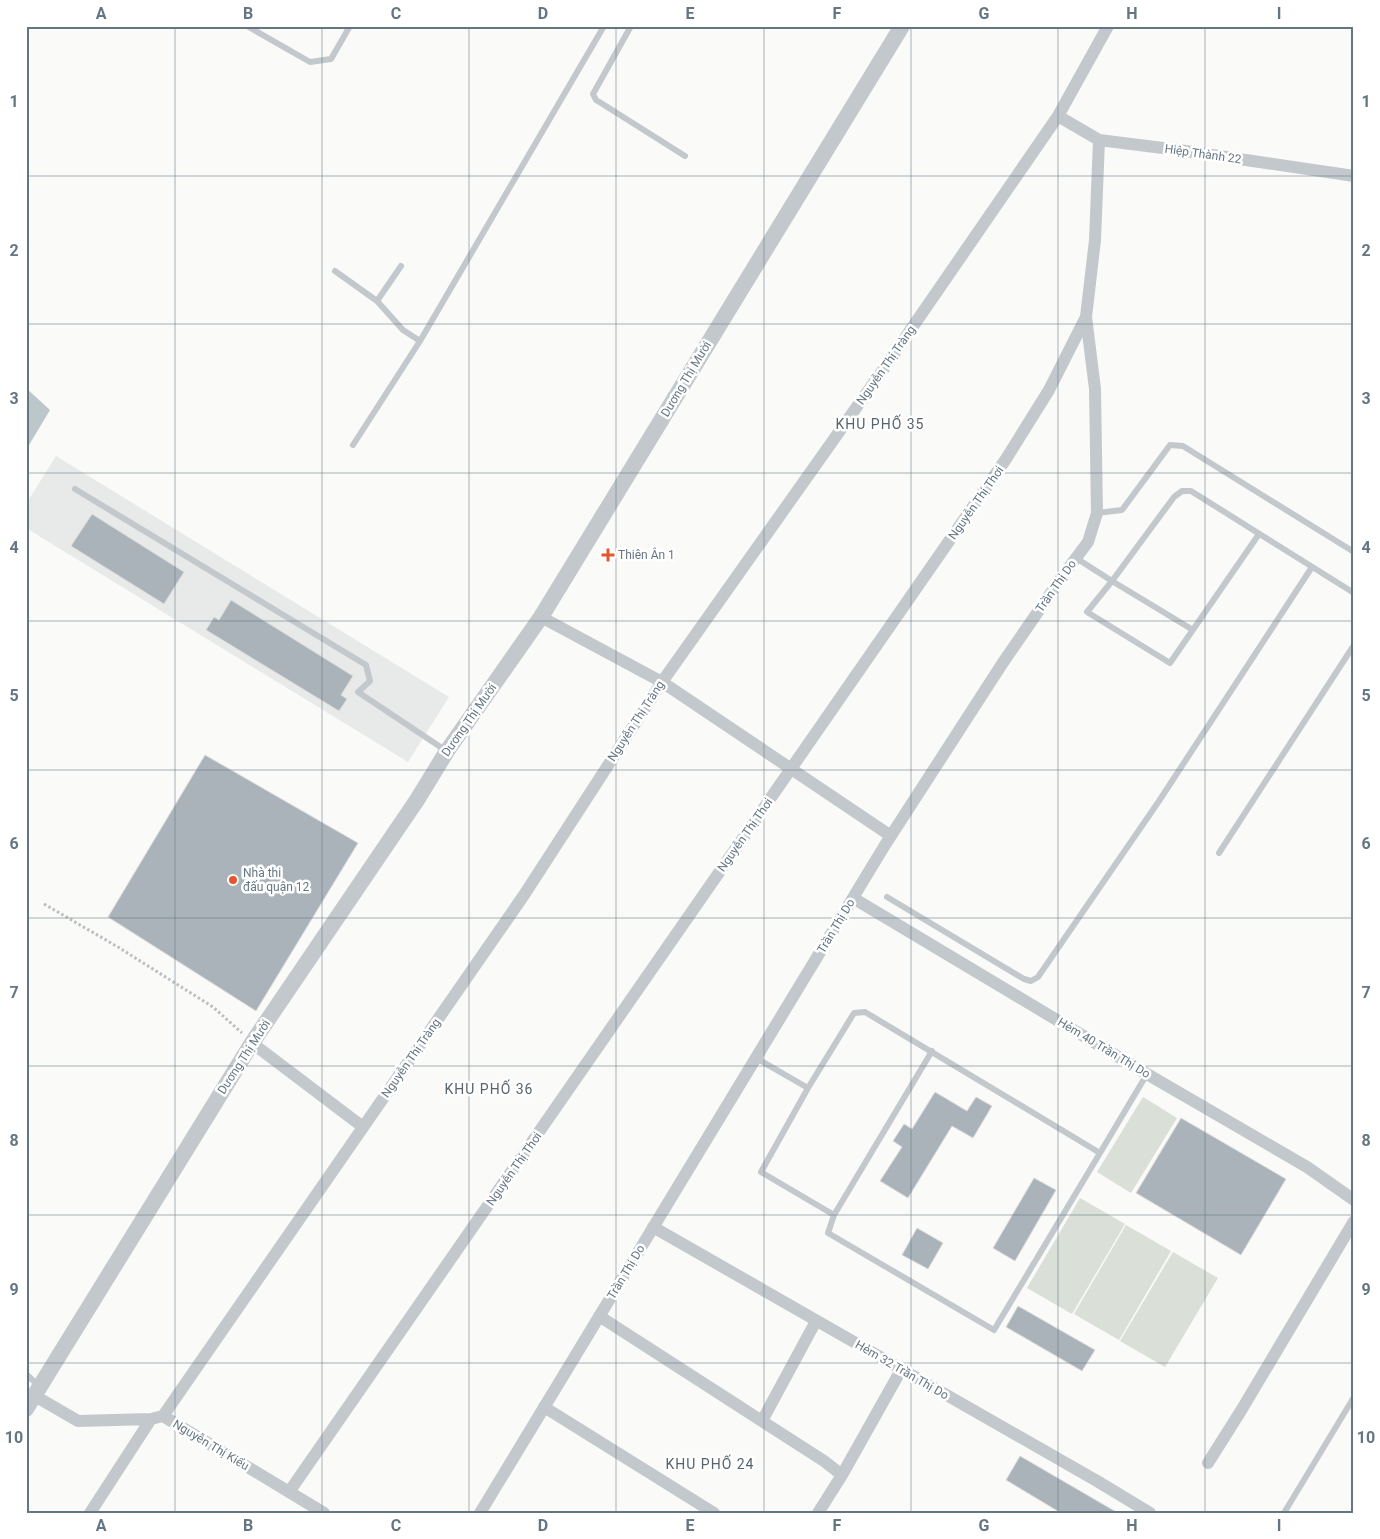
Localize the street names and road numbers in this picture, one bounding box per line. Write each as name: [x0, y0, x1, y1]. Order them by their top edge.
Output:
street label: Hiệp Thành 22: [1164, 142, 1243, 166]
street label: Nguyễn Thị Tràng: [854, 323, 918, 407]
street label: Dương Thị Mười: [658, 339, 714, 419]
street label: Nguyễn Thị Thơi: [946, 464, 1007, 542]
street label: Trần Thị Do: [1033, 557, 1079, 615]
street label: Nguyễn Thị Tràng: [605, 678, 667, 764]
street label: Dương Thị Mười: [439, 681, 499, 759]
street label: Nguyễn Thị Thơi: [715, 796, 776, 874]
street label: Trần Thị Do: [814, 896, 858, 956]
street label: Hẻm 40 Trần Thị Do: [1055, 1015, 1153, 1081]
street label: Nguyễn Thị Tràng: [379, 1016, 443, 1100]
street label: Dương Thị Mười: [215, 1017, 273, 1097]
street label: Nguyễn Thị Thơi: [484, 1130, 545, 1208]
street label: Trần Thị Do: [604, 1242, 648, 1302]
street label: Hẻm 32 Trần Thị Do: [853, 1338, 951, 1403]
street label: Nguyễn Thị Kiểu: [170, 1417, 252, 1473]

